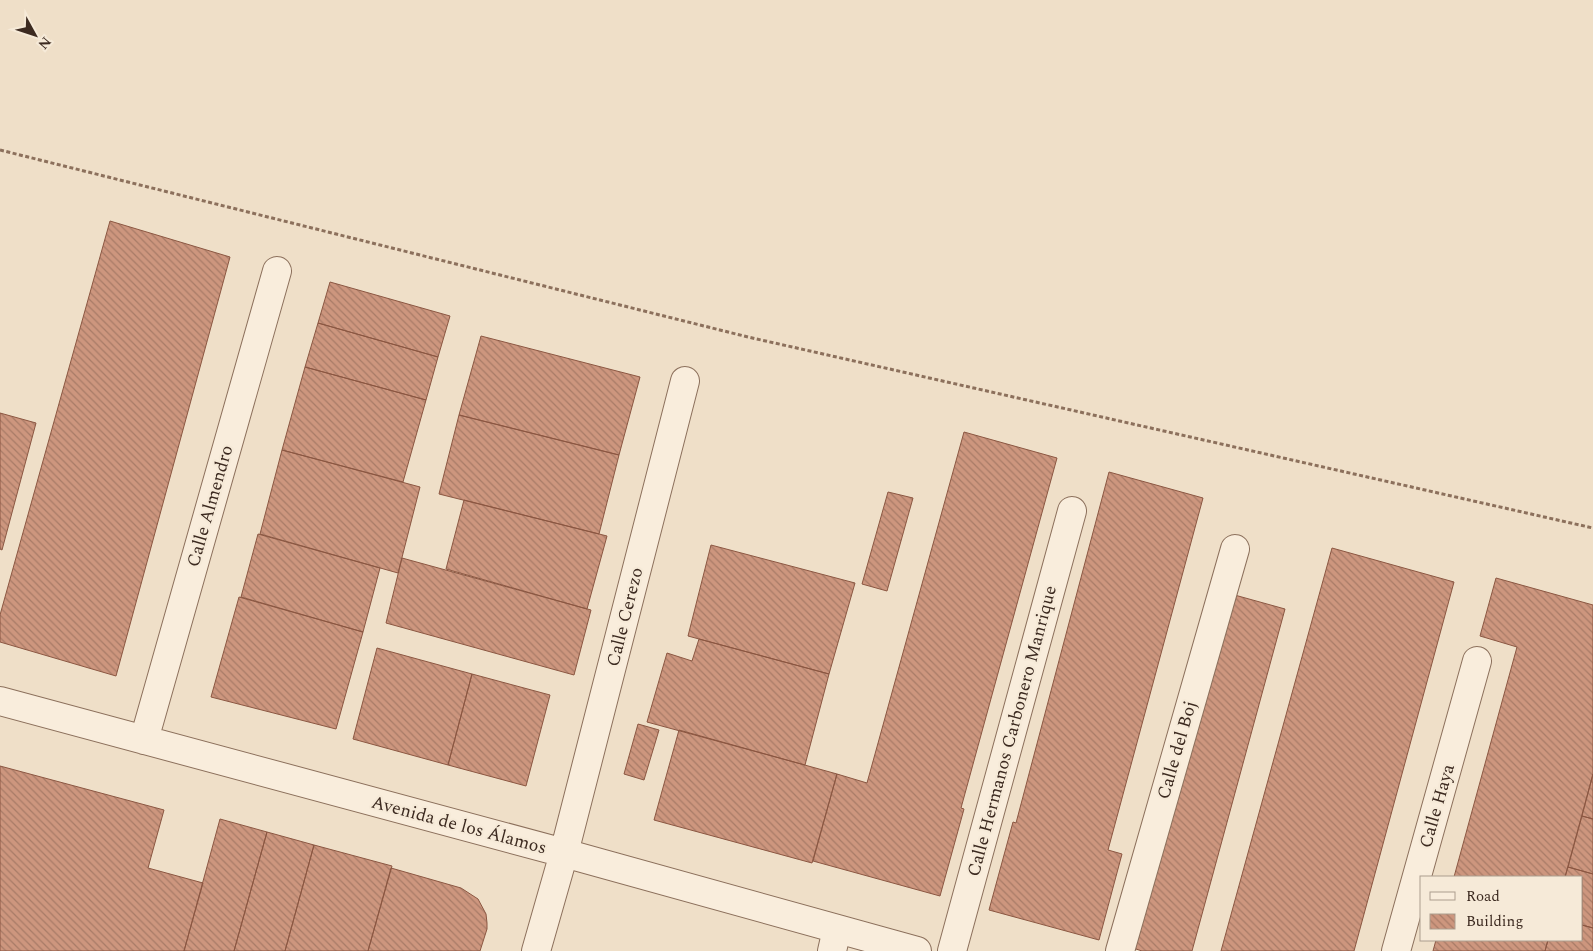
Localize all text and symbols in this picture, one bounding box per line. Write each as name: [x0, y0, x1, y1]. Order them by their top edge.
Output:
north arrow: [10, 10, 60, 60]
text: N: [33, 32, 56, 54]
street label: Calle Almendro: [180, 442, 240, 570]
street label: Calle Cerezo: [600, 565, 650, 669]
street label: Calle Hermanos Carbonero Manrique: [960, 582, 1064, 880]
street label: Calle del Boj: [1150, 697, 1204, 803]
street label: Calle Haya: [1412, 761, 1462, 851]
street label: Avenida de los Álamos: [368, 789, 550, 861]
legend: [1420, 876, 1583, 941]
text: Road: [1466, 885, 1500, 908]
text: Building: [1466, 910, 1523, 933]

